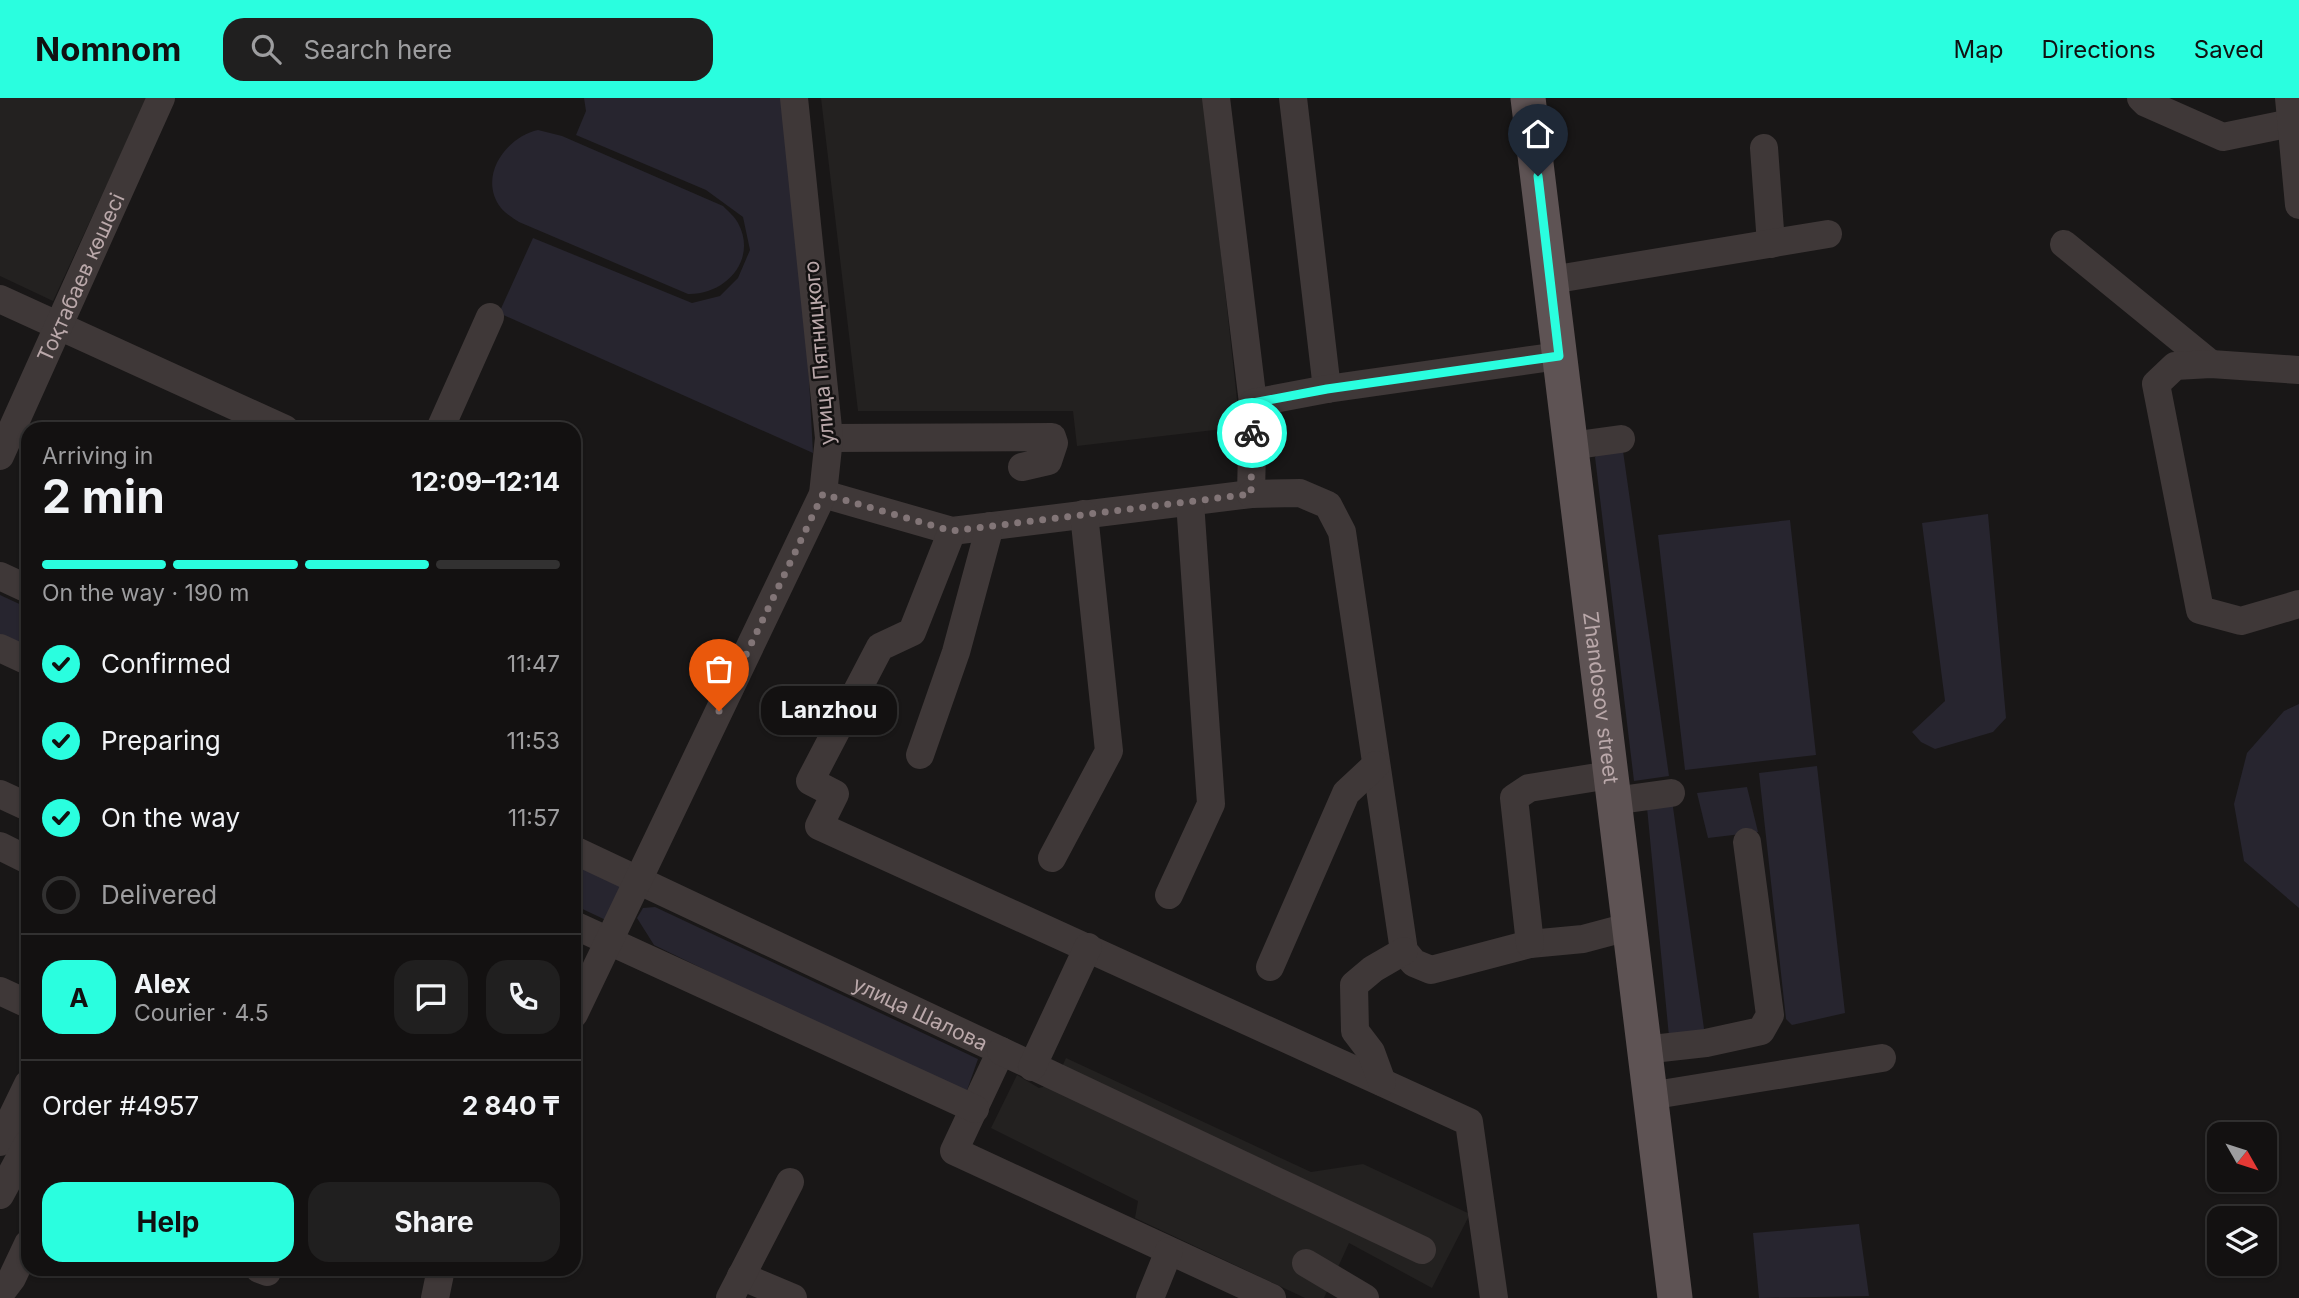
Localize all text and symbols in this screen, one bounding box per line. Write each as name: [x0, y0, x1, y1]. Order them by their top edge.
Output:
search box: [223, 18, 713, 81]
text: Nomnom: [35, 29, 181, 69]
icon: search: [247, 30, 285, 68]
text: Search here: [303, 34, 452, 65]
text: Map: [1954, 35, 2003, 64]
text: Directions: [2041, 35, 2156, 64]
text: Saved: [2194, 35, 2264, 64]
pin: [1508, 104, 1568, 176]
icon: home: [1519, 115, 1557, 153]
street label: Тоқтабаев көшесі: [32, 189, 129, 366]
street label: улица Пятницкого: [798, 260, 840, 446]
courier: [1217, 398, 1287, 468]
icon: bike: [1233, 414, 1271, 452]
text: Arriving in: [42, 442, 153, 470]
text: 12:09–12:14: [411, 466, 560, 497]
text: 2 min: [42, 468, 165, 524]
text: On the way · 190 m: [42, 579, 249, 607]
street label: Zhandosov street: [1579, 610, 1624, 785]
pin: [689, 639, 749, 711]
icon: check: [42, 645, 80, 683]
text: Confirmed: [101, 648, 231, 679]
text: 11:47: [507, 650, 560, 678]
icon: bag: [700, 650, 738, 688]
callout: Lanzhou: [761, 686, 898, 736]
text: Lanzhou: [781, 696, 877, 724]
icon: check: [42, 722, 80, 760]
text: Preparing: [101, 725, 221, 756]
text: 11:53: [506, 727, 560, 755]
icon: check: [42, 799, 80, 837]
text: On the way: [101, 802, 240, 833]
text: 11:57: [508, 804, 560, 832]
text: Delivered: [101, 879, 217, 910]
button: chat: [394, 960, 468, 1034]
button: phone: [486, 960, 560, 1034]
text: Alex: [134, 968, 191, 999]
street label: улица Шалова: [849, 971, 992, 1055]
text: A: [69, 982, 89, 1013]
text: Courier · 4.5: [134, 999, 269, 1027]
text: Order #4957: [42, 1090, 199, 1121]
text: 2 840 ₸: [462, 1090, 560, 1121]
north arrow: [2207, 1122, 2277, 1192]
map controls: [2207, 1122, 2277, 1276]
button: Help: [42, 1182, 294, 1262]
button: Share: [308, 1182, 560, 1262]
button: layers: [2207, 1206, 2277, 1276]

